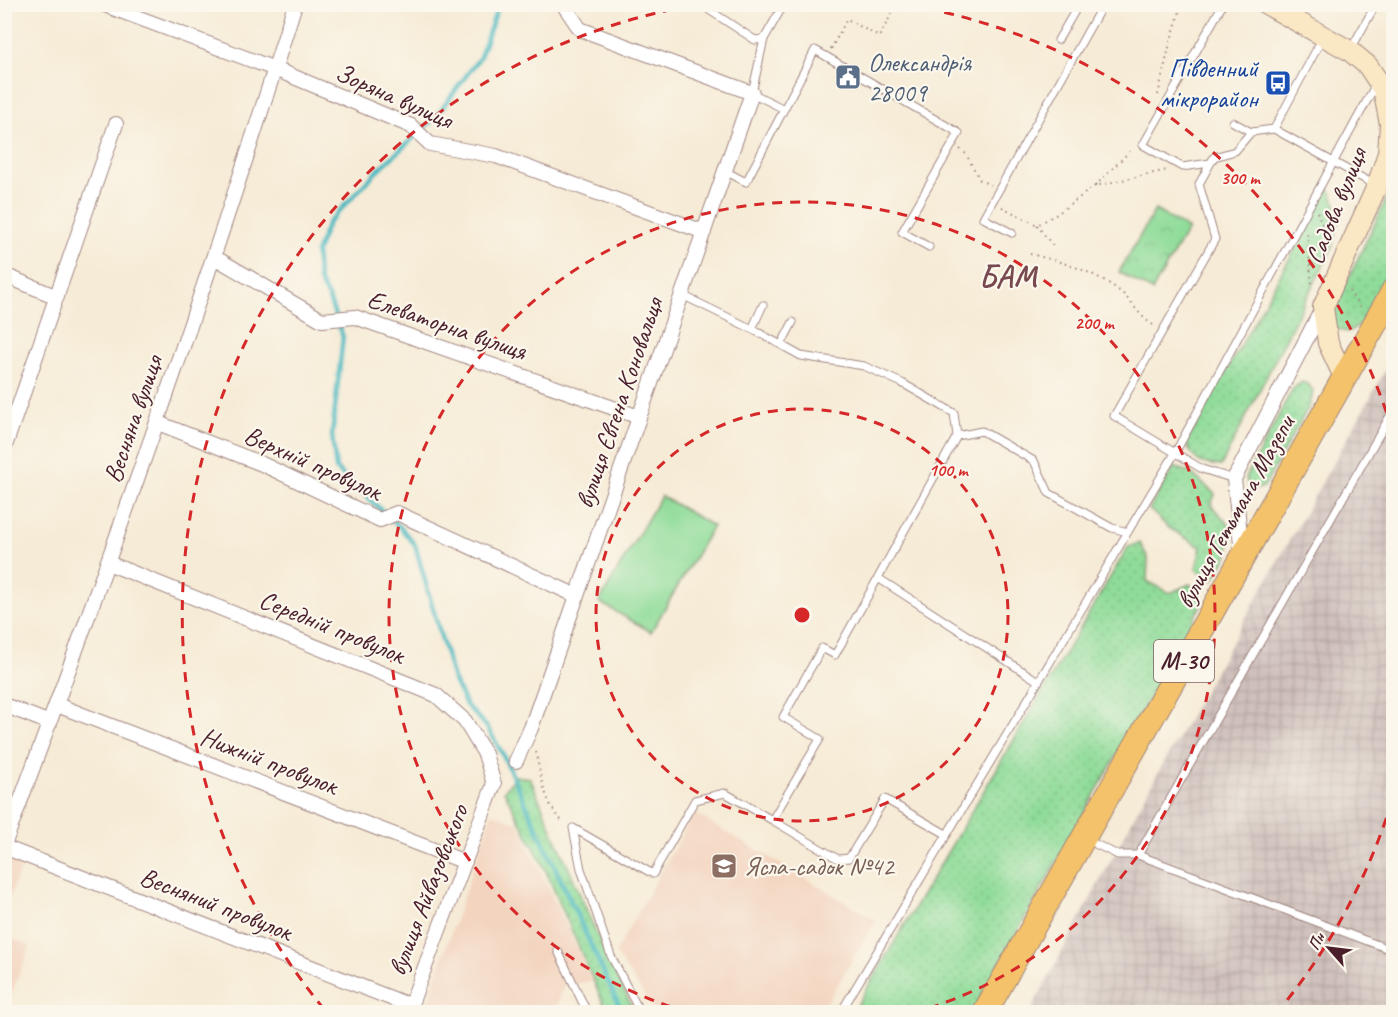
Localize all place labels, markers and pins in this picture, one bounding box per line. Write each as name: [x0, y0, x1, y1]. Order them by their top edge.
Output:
place label: Олександрія 28009: [868, 46, 973, 109]
place label: Південний мікрорайон: [1160, 52, 1260, 115]
public building icon: Олександрія 28009: [833, 62, 863, 92]
bus stop icon: Південний мікрорайон: [1263, 68, 1293, 98]
centre of rings: [792, 605, 812, 625]
place label: Ясла-садок №42: [744, 850, 896, 883]
school or university icon: Ясла-садок №42: [709, 851, 739, 881]

